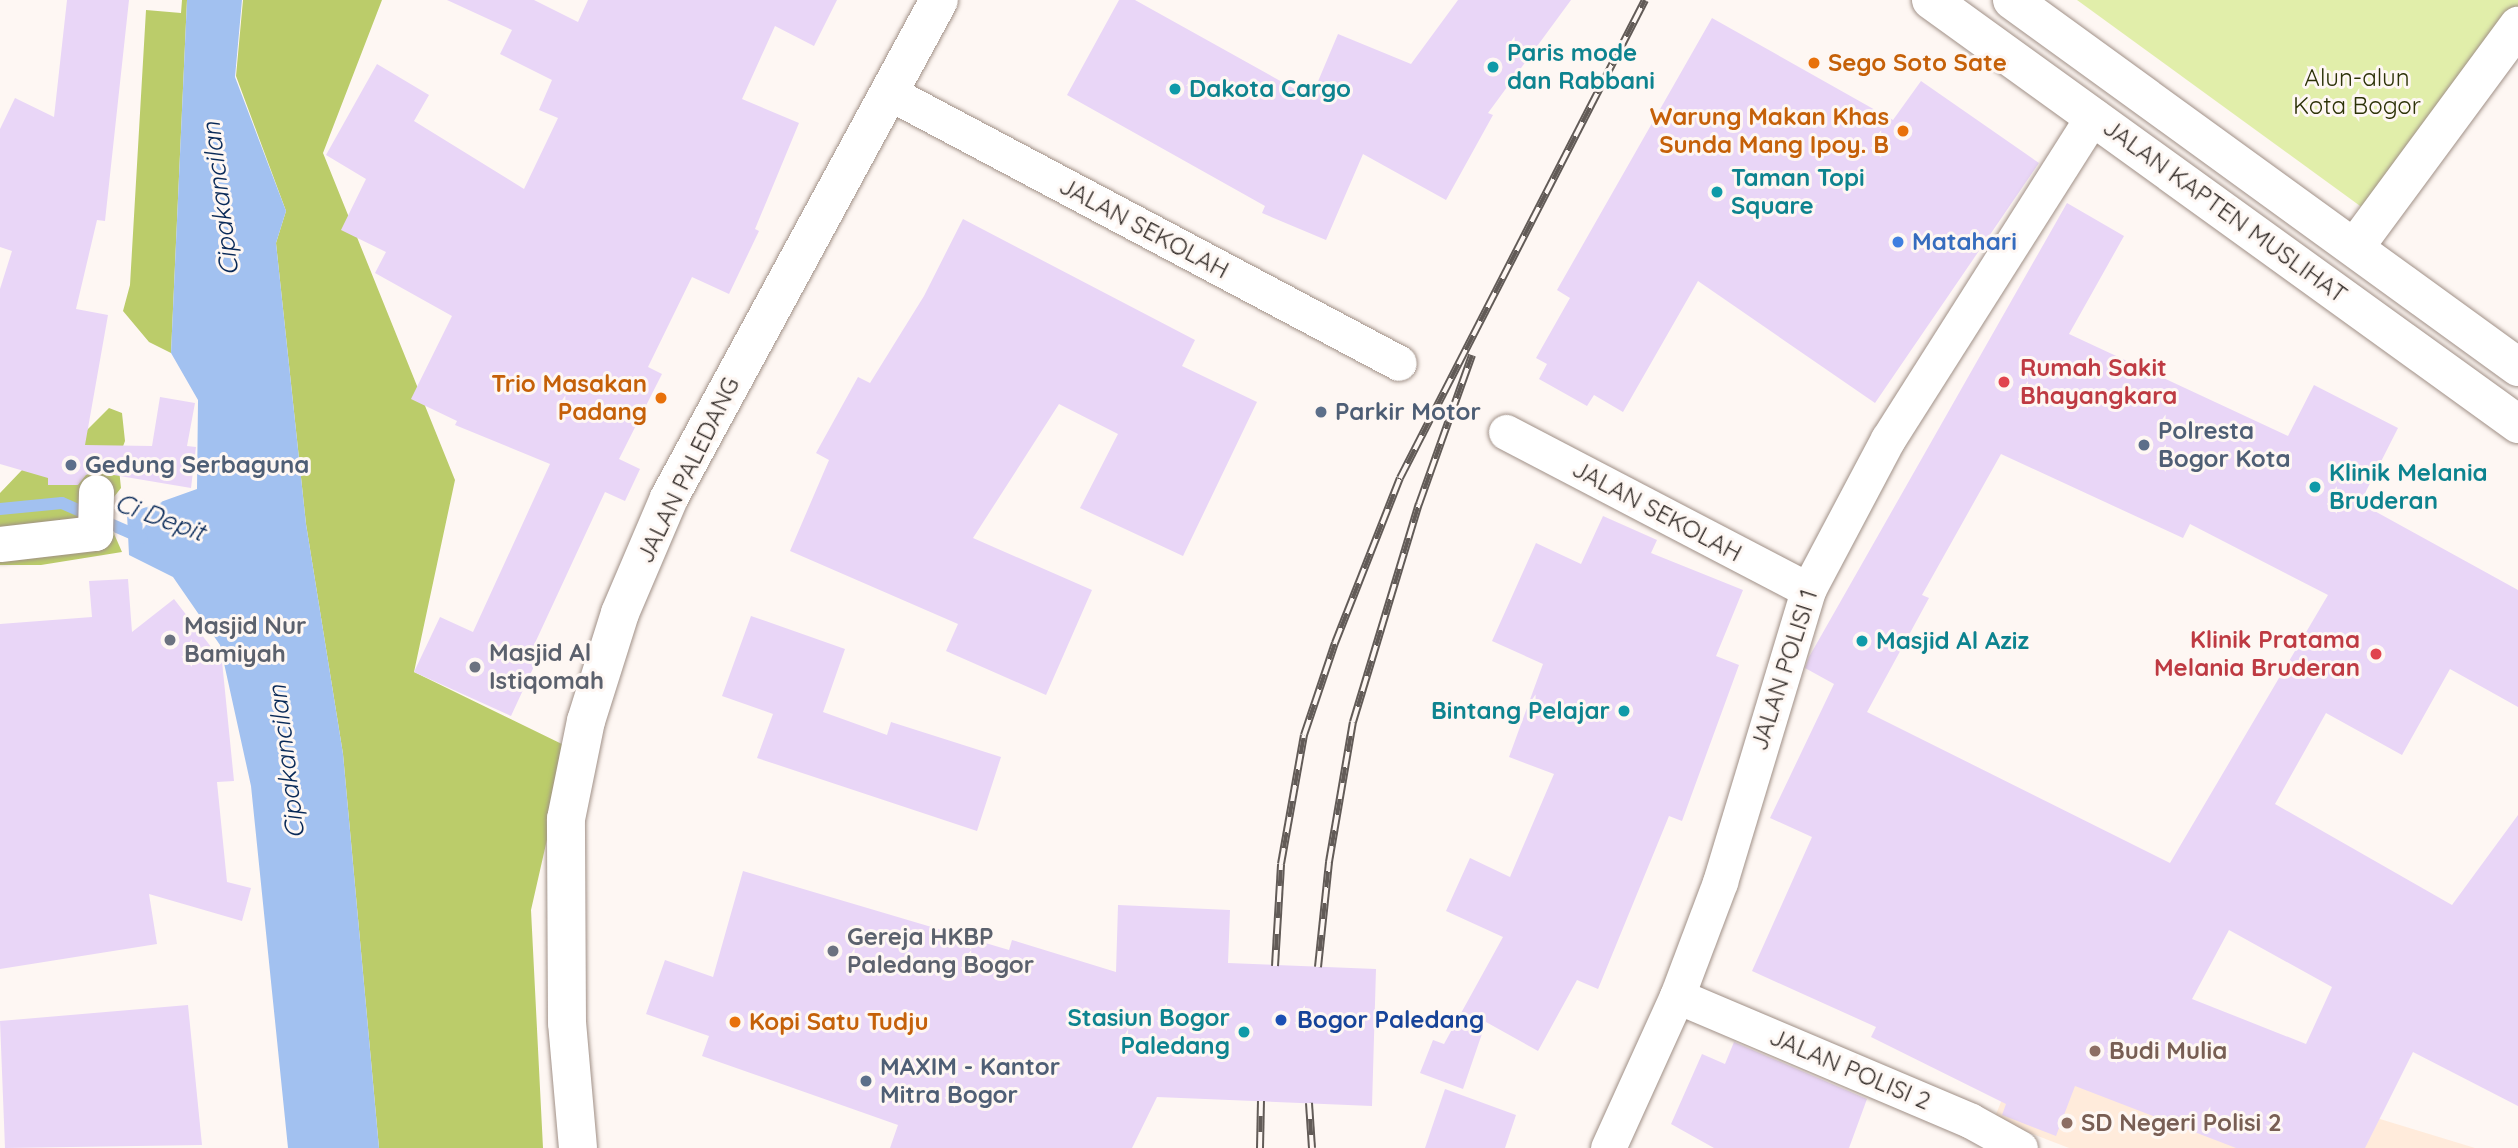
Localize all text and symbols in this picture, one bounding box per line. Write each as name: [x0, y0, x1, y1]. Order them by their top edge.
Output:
place label: Paris mode dan Rabbani: [1507, 39, 1655, 95]
place label: Sego Soto Sate: [1828, 49, 2007, 77]
marker: Sego Soto Sate: [1806, 55, 1822, 71]
marker: Paris mode dan Rabbani: [1485, 59, 1501, 75]
park label: Alun-alun Kota Bogor: [2293, 64, 2421, 120]
place label: Dakota Cargo: [1189, 75, 1351, 103]
marker: Dakota Cargo: [1167, 81, 1183, 97]
place label: Warung Makan Khas Sunda Mang Ipoy. B: [1650, 103, 1889, 159]
street label: JALAN KAPTEN MUSLIHAT: [2097, 113, 2353, 309]
water label: Cipakancilan: [195, 120, 245, 278]
marker: Warung Makan Khas Sunda Mang Ipoy. B: [1895, 123, 1911, 139]
place label: Taman Topi Square: [1731, 164, 1865, 220]
street label: JALAN SEKOLAH: [1054, 171, 1234, 285]
marker: Taman Topi Square: [1709, 184, 1725, 200]
place label: Matahari: [1912, 228, 2017, 256]
marker: Matahari: [1890, 234, 1906, 250]
place label: Rumah Sakit Bhayangkara: [2020, 354, 2177, 410]
place label: Trio Masakan Padang: [491, 370, 647, 426]
street label: JALAN PALEDANG: [630, 372, 746, 568]
marker: Rumah Sakit Bhayangkara: [1994, 372, 2014, 392]
marker: Trio Masakan Padang: [653, 390, 669, 406]
place label: Parkir Motor: [1335, 398, 1481, 426]
marker: Parkir Motor: [1313, 404, 1329, 420]
place label: Polresta Bogor Kota: [2158, 417, 2291, 473]
marker: Polresta Bogor Kota: [2136, 437, 2152, 453]
place label: Gedung Serbaguna: [85, 451, 309, 479]
street label: JALAN SEKOLAH: [1567, 454, 1747, 568]
marker: Gedung Serbaguna: [63, 457, 79, 473]
place label: Klinik Melania Bruderan: [2329, 459, 2488, 515]
marker: Klinik Melania Bruderan: [2307, 479, 2323, 495]
water label: Ci Depit: [111, 486, 209, 548]
street label: JALAN POLISI 1: [1744, 586, 1824, 754]
place label: Masjid Nur Bamiyah: [184, 612, 306, 668]
place label: Klinik Pratama Melania Bruderan: [2154, 626, 2360, 682]
place label: Masjid Al Aziz: [1876, 627, 2029, 655]
marker: Masjid Nur Bamiyah: [162, 632, 178, 648]
marker: Masjid Al Aziz: [1854, 633, 1870, 649]
place label: Masjid Al Istiqomah: [489, 639, 604, 695]
marker: Klinik Pratama Melania Bruderan: [2366, 644, 2386, 664]
marker: Masjid Al Istiqomah: [467, 659, 483, 675]
water label: Cipakancilan: [261, 683, 311, 841]
place label: Bintang Pelajar: [1431, 697, 1610, 725]
marker: Bintang Pelajar: [1616, 703, 1632, 719]
place label: Gereja HKBP Paledang Bogor: [847, 923, 1034, 979]
marker: Gereja HKBP Paledang Bogor: [825, 943, 841, 959]
place label: Stasiun Bogor Paledang: [1068, 1004, 1230, 1060]
place label: Bogor Paledang: [1297, 1006, 1484, 1034]
place label: Kopi Satu Tudju: [749, 1008, 929, 1036]
marker: Bogor Paledang: [1271, 1010, 1291, 1030]
marker: Kopi Satu Tudju: [727, 1014, 743, 1030]
street label: JALAN POLISI 2: [1765, 1022, 1935, 1116]
marker: Stasiun Bogor Paledang: [1236, 1024, 1252, 1040]
place label: Budi Mulia: [2109, 1037, 2227, 1065]
marker: Budi Mulia: [2087, 1043, 2103, 1059]
place label: MAXIM - Kantor Mitra Bogor: [880, 1053, 1060, 1109]
marker: MAXIM - Kantor Mitra Bogor: [858, 1073, 874, 1089]
place label: SD Negeri Polisi 2: [2081, 1109, 2282, 1137]
marker: SD Negeri Polisi 2: [2059, 1115, 2075, 1131]

